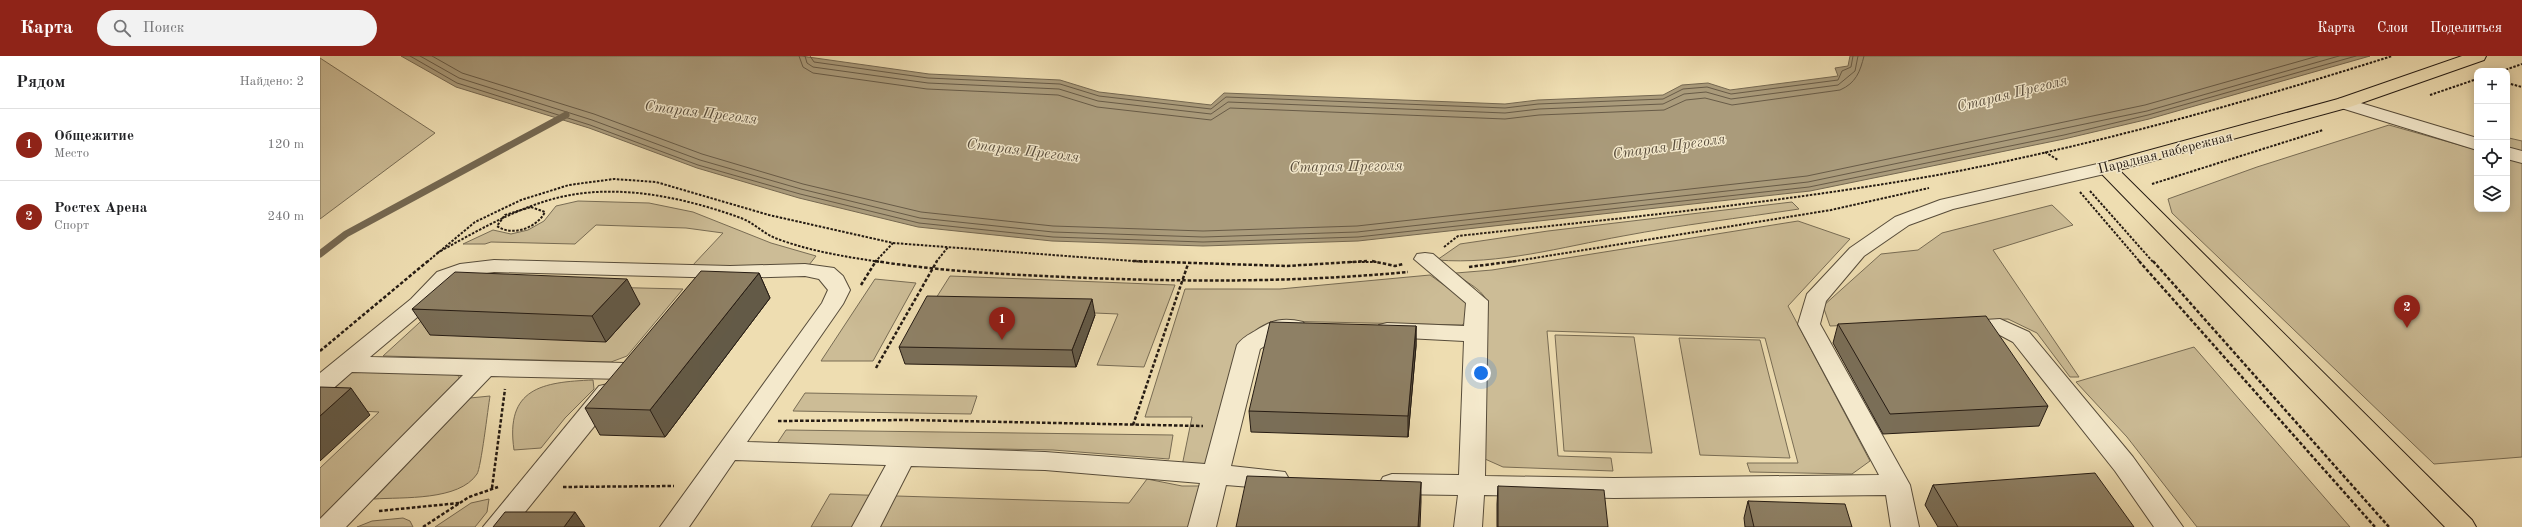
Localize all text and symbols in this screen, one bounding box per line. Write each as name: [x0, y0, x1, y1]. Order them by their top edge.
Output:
search box: [97, 10, 377, 46]
icon: search: [111, 17, 133, 39]
text: Карта: [20, 19, 73, 38]
text: Поиск: [143, 21, 184, 36]
text: Карта: [2317, 21, 2355, 35]
text: Слои: [2377, 21, 2408, 35]
text: Поделиться: [2430, 21, 2502, 35]
map controls: [2474, 68, 2510, 212]
button: +: [2474, 68, 2510, 104]
water label: Старая Преголя: [1955, 73, 2069, 116]
text: Рядом: [16, 74, 65, 91]
text: Найдено: 2: [240, 75, 304, 88]
water label: Старая Преголя: [643, 99, 758, 128]
button: −: [2474, 104, 2510, 140]
text: Общежитие: [54, 129, 134, 144]
street label: Парадная набережная: [2096, 129, 2234, 176]
water label: Старая Преголя: [1612, 132, 1727, 163]
water label: Старая Преголя: [965, 137, 1080, 166]
text: 1: [25, 138, 33, 151]
text: 120 m: [267, 138, 304, 151]
button: locate: [2474, 140, 2510, 176]
text: Место: [54, 147, 89, 160]
water label: Старая Преголя: [1289, 159, 1403, 176]
button: layers: [2474, 176, 2510, 212]
text: Ростех Арена: [54, 201, 147, 216]
text: 2: [25, 210, 33, 223]
text: 240 m: [267, 210, 304, 223]
text: Спорт: [54, 219, 89, 232]
pin: 2: [2394, 295, 2420, 328]
pin: 1: [989, 307, 1015, 340]
your location: [1471, 363, 1491, 383]

